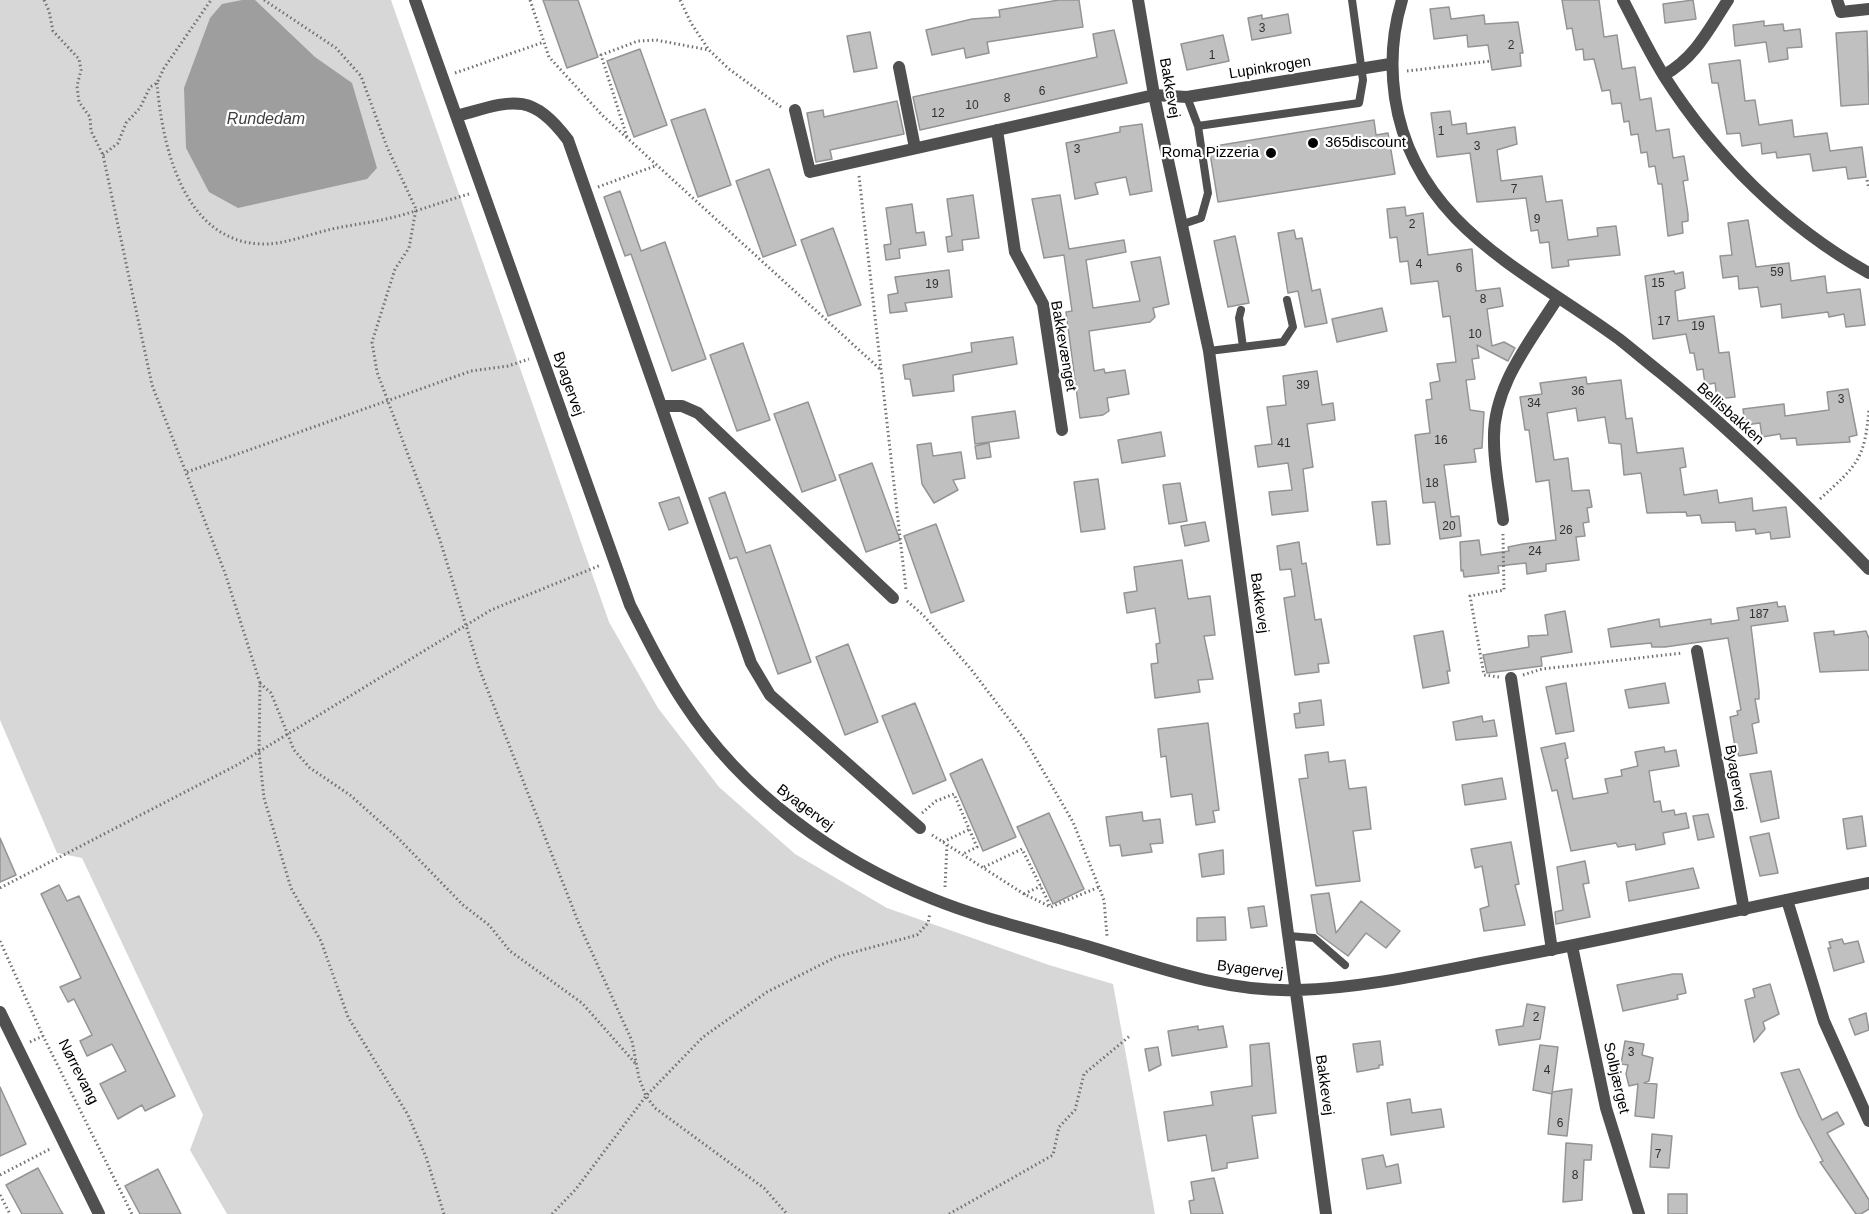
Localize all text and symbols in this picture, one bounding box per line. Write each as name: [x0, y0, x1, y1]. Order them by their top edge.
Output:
house number: 3: [1259, 22, 1265, 36]
house number: 2: [1508, 39, 1514, 53]
house number: 1: [1209, 49, 1215, 63]
street label: Lupinkrogen: [1228, 53, 1312, 83]
street label: Bakkevej: [1155, 56, 1183, 120]
house number: 6: [1039, 85, 1045, 99]
house number: 8: [1004, 92, 1010, 106]
house number: 10: [965, 99, 979, 113]
house number: 12: [931, 107, 945, 121]
water label: Rundedam: [227, 110, 305, 130]
house number: 1: [1438, 125, 1444, 139]
place label: 365discount: [1325, 134, 1406, 152]
marker: 365discount: [1306, 136, 1320, 150]
house number: 3: [1474, 140, 1480, 154]
house number: 3: [1074, 143, 1080, 157]
place label: Roma Pizzeria: [1161, 144, 1259, 162]
marker: Roma Pizzeria: [1264, 146, 1278, 160]
house number: 7: [1511, 183, 1517, 197]
house number: 9: [1534, 213, 1540, 227]
house number: 2: [1409, 218, 1415, 232]
house number: 4: [1416, 258, 1422, 272]
house number: 6: [1456, 262, 1462, 276]
house number: 59: [1770, 266, 1784, 280]
house number: 15: [1651, 277, 1665, 291]
house number: 19: [925, 278, 939, 292]
house number: 8: [1480, 293, 1486, 307]
street label: Bakkevænget: [1046, 299, 1080, 393]
house number: 17: [1657, 315, 1671, 329]
house number: 19: [1691, 320, 1705, 334]
house number: 10: [1468, 328, 1482, 342]
street label: Byagervej: [549, 350, 587, 418]
house number: 39: [1296, 379, 1310, 393]
street label: Bellisbakken: [1693, 379, 1767, 449]
house number: 36: [1571, 385, 1585, 399]
house number: 3: [1838, 393, 1844, 407]
house number: 34: [1527, 397, 1541, 411]
house number: 16: [1434, 434, 1448, 448]
house number: 41: [1277, 437, 1291, 451]
house number: 18: [1425, 477, 1439, 491]
house number: 20: [1442, 520, 1456, 534]
house number: 26: [1559, 524, 1573, 538]
house number: 24: [1528, 545, 1542, 559]
street label: Bakkevej: [1246, 572, 1272, 634]
house number: 187: [1749, 608, 1769, 622]
street label: Byagervej: [1720, 744, 1750, 812]
street label: Byagervej: [773, 781, 837, 835]
street label: Byagervej: [1216, 957, 1284, 983]
house number: 2: [1533, 1011, 1539, 1025]
street label: Nørrevang: [54, 1036, 102, 1108]
street label: Solbjærget: [1599, 1041, 1633, 1115]
house number: 3: [1628, 1046, 1634, 1060]
street label: Bakkevej: [1311, 1054, 1337, 1116]
house number: 4: [1544, 1064, 1550, 1078]
house number: 6: [1557, 1117, 1563, 1131]
house number: 7: [1655, 1148, 1661, 1162]
house number: 8: [1572, 1169, 1578, 1183]

